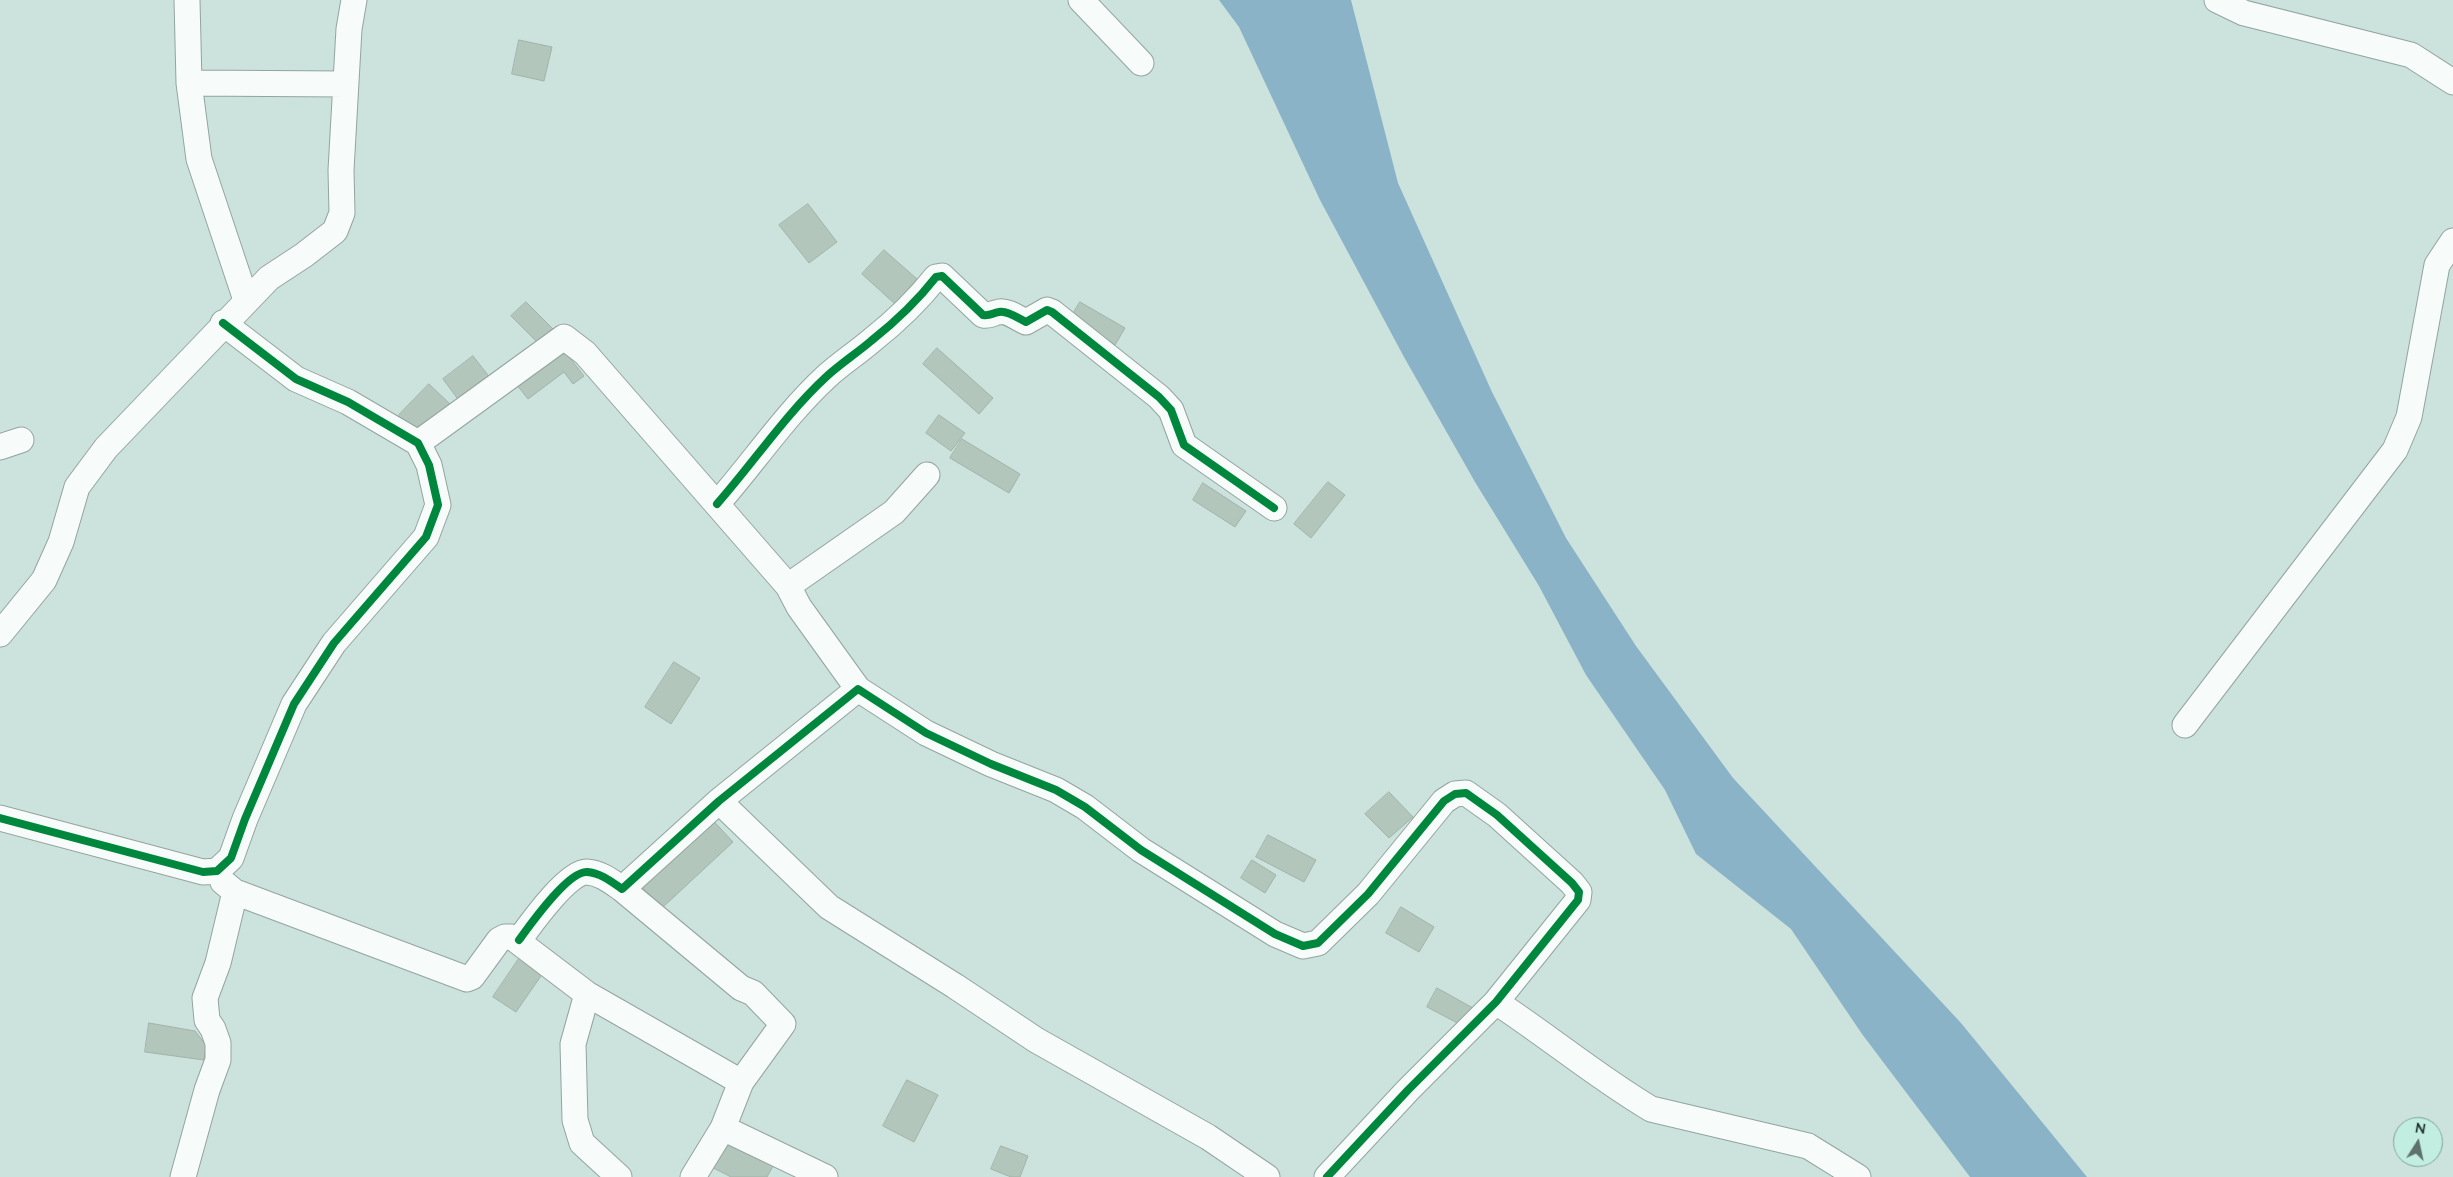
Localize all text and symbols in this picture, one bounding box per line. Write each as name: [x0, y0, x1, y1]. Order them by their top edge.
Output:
north arrow: [2393, 1117, 2443, 1167]
text: N: [2414, 1118, 2427, 1138]

